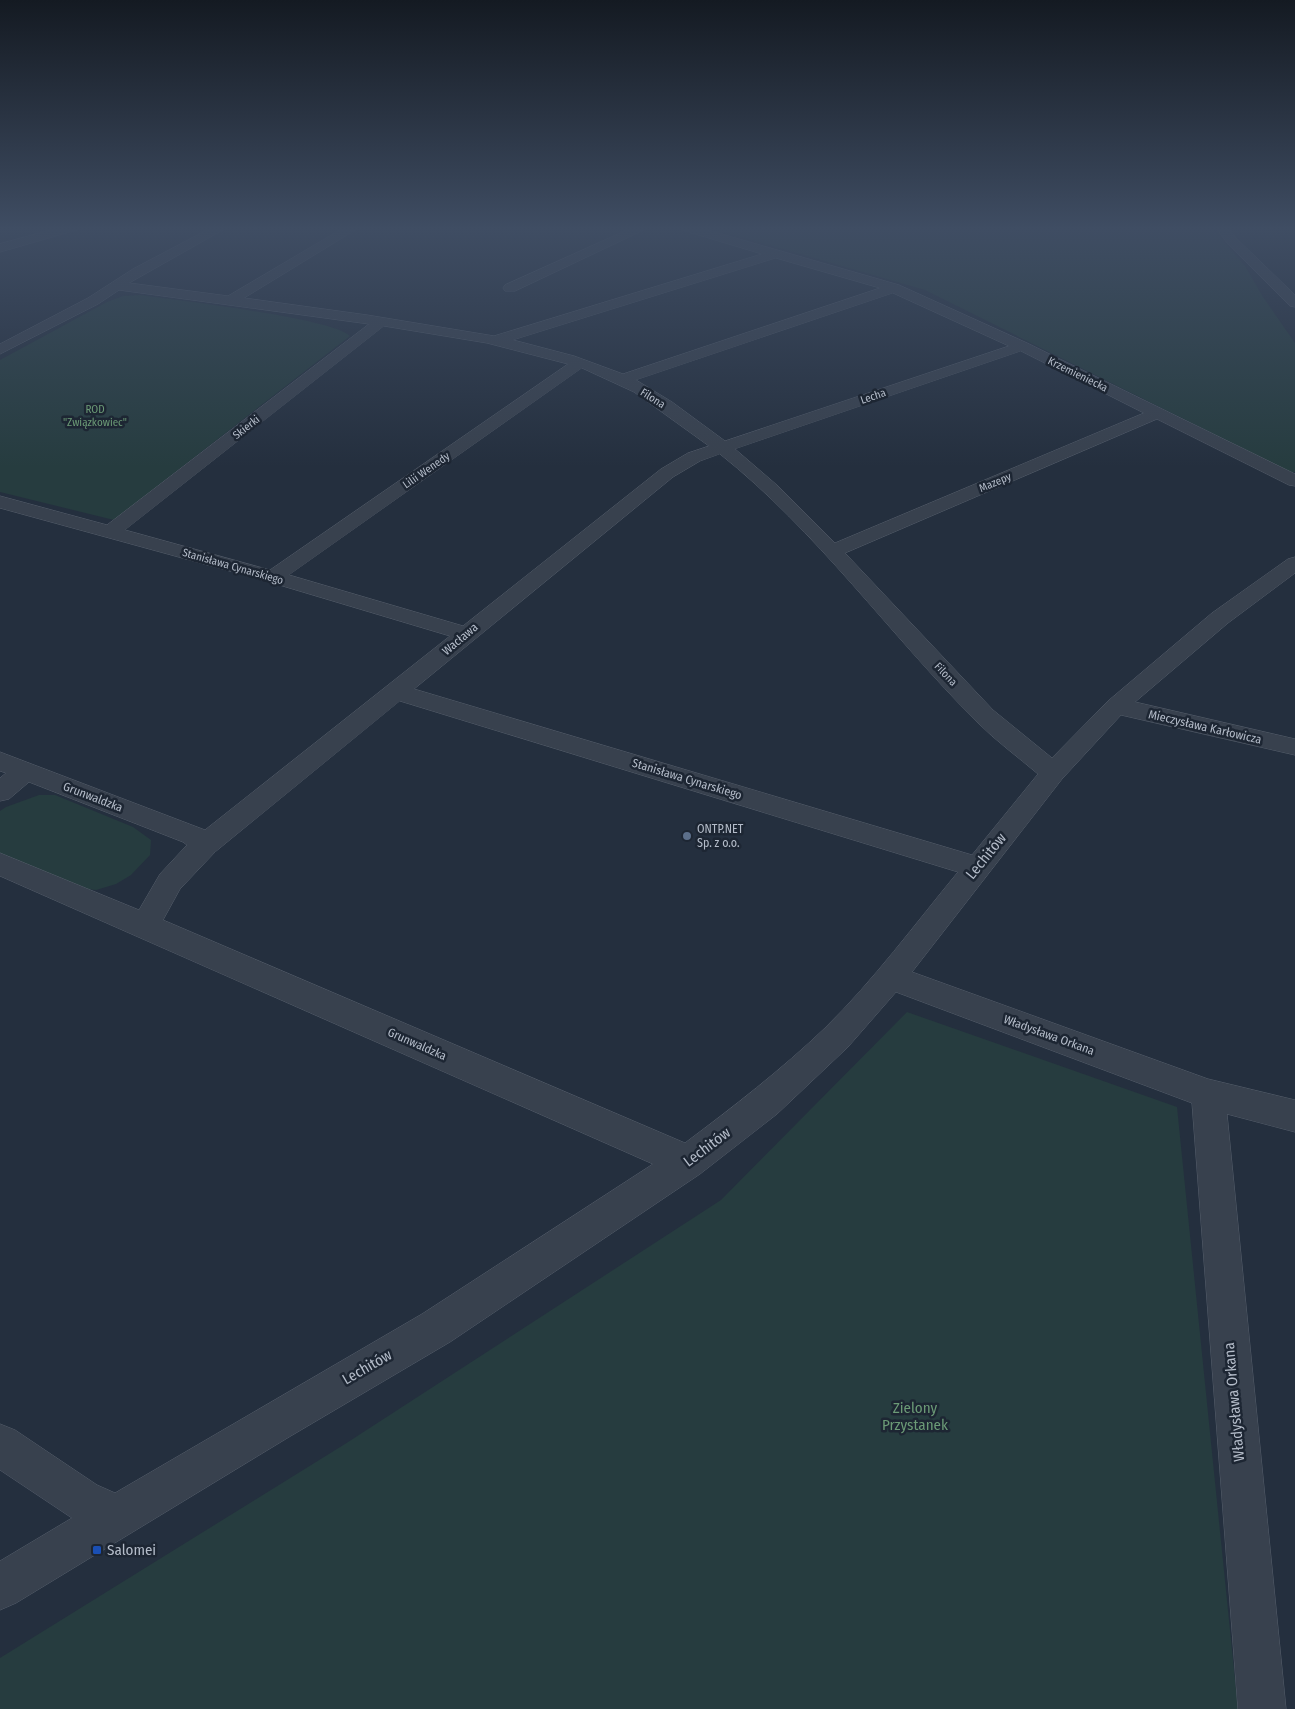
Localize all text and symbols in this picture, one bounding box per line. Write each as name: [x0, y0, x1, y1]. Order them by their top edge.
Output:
street label: Krzemieniecka: [1046, 354, 1110, 395]
street label: Filona: [638, 386, 668, 411]
street label: Lecha: [859, 386, 888, 407]
park label: ROD "Związkowiec": [63, 403, 127, 429]
street label: Skierki: [230, 413, 263, 442]
street label: Lilii Wenedy: [400, 449, 452, 491]
street label: Mazepy: [977, 470, 1013, 495]
street label: Stanisława Cynarskiego: [181, 546, 285, 587]
street label: Wacława: [439, 620, 481, 658]
street label: Filona: [932, 660, 960, 689]
street label: Mieczysława Karłowicza: [1147, 707, 1263, 747]
street label: Stanisława Cynarskiego: [630, 756, 744, 802]
street label: Grunwaldzka: [61, 779, 125, 815]
place label: ONTP.NET Sp. z o.o.: [697, 822, 744, 850]
street label: Lechitów: [962, 829, 1010, 883]
marker: ONTP.NET Sp. z o.o.: [681, 830, 693, 842]
street label: Władysława Orkana: [1002, 1012, 1096, 1058]
street label: Grunwaldzka: [386, 1025, 449, 1063]
street label: Lechitów: [680, 1123, 734, 1171]
street label: Władysława Orkana: [1220, 1342, 1248, 1462]
street label: Lechitów: [339, 1346, 395, 1388]
park label: Zielony Przystanek: [882, 1399, 948, 1434]
place label: Salomei: [107, 1541, 156, 1559]
marker: Salomei: [91, 1544, 103, 1556]

